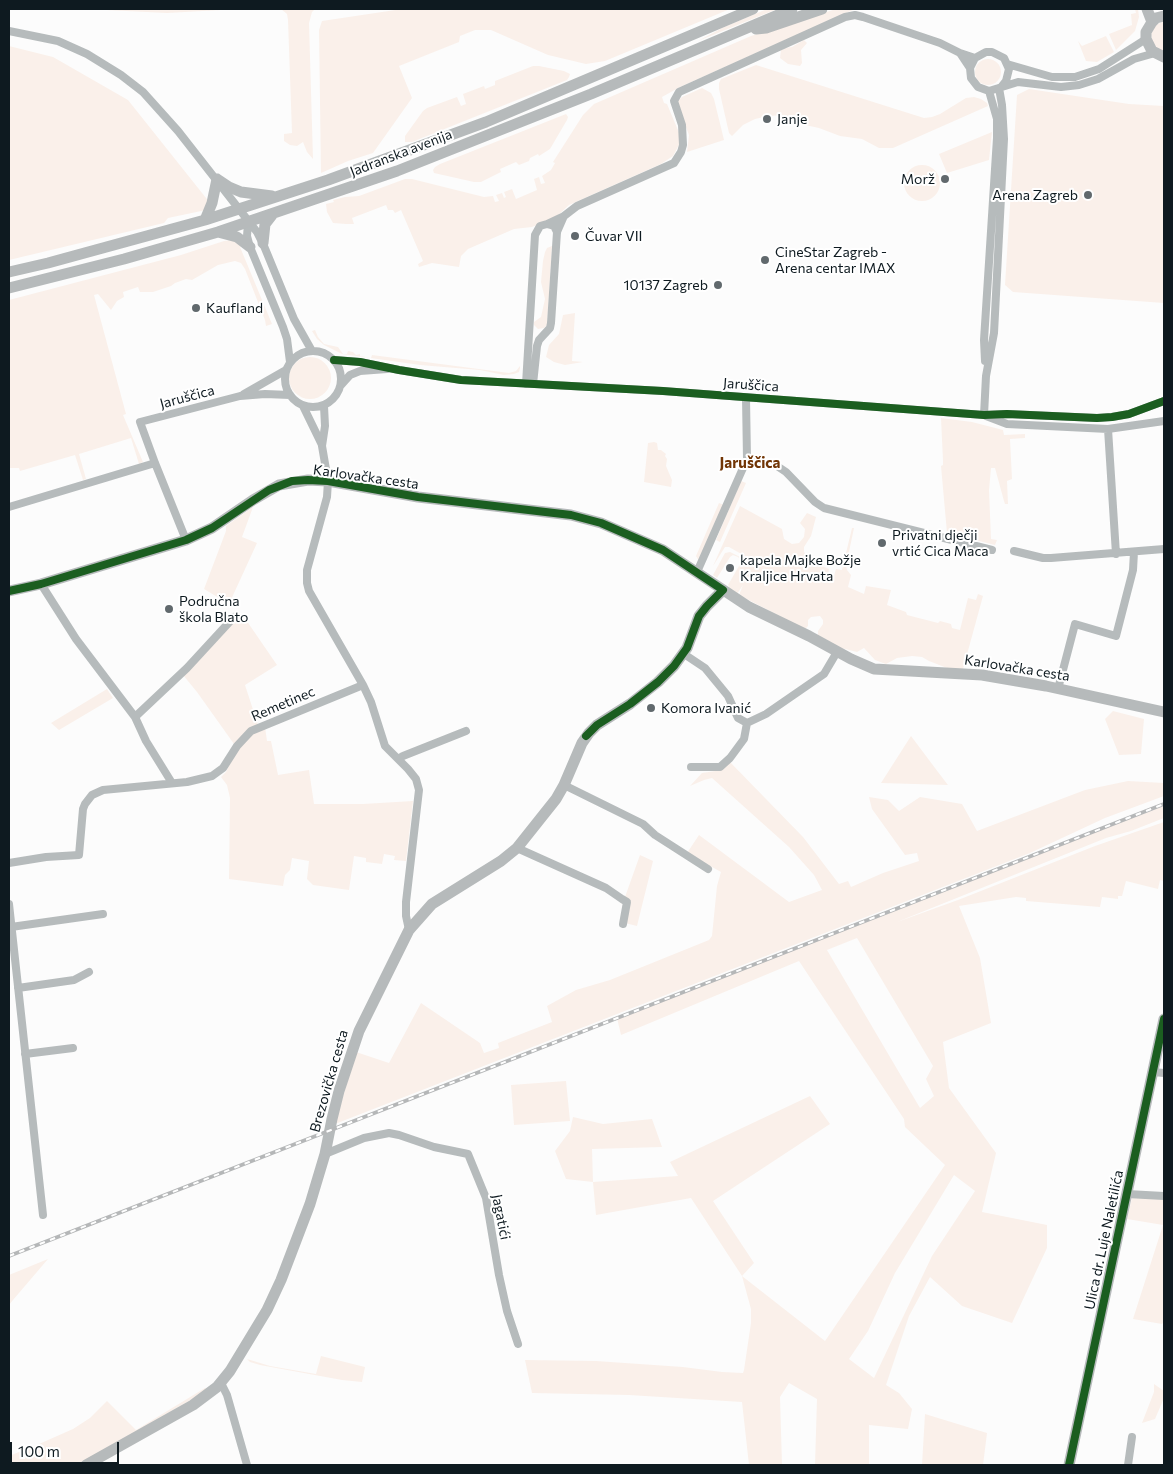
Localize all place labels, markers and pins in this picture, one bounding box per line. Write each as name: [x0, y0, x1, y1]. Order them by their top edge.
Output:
place label: Janje: [777, 111, 807, 127]
marker: Janje: [761, 113, 773, 125]
place label: Morž: [901, 171, 935, 187]
marker: Morž: [939, 173, 951, 185]
place label: Arena Zagreb: [992, 187, 1078, 203]
marker: Arena Zagreb: [1082, 189, 1094, 201]
place label: Čuvar VII: [585, 228, 642, 244]
marker: Čuvar VII: [569, 230, 581, 242]
place label: CineStar Zagreb - Arena centar IMAX: [775, 244, 896, 276]
marker: CineStar Zagreb - Arena centar IMAX: [759, 254, 771, 266]
place label: 10137 Zagreb: [624, 277, 708, 293]
marker: 10137 Zagreb: [712, 279, 724, 291]
place label: Kaufland: [206, 300, 263, 316]
marker: Kaufland: [190, 302, 202, 314]
place label: Privatni dječji vrtić Cica Maca: [892, 527, 989, 560]
marker: Privatni dječji vrtić Cica Maca: [876, 537, 888, 549]
place label: kapela Majke Božje Kraljice Hrvata: [740, 552, 861, 584]
marker: kapela Majke Božje Kraljice Hrvata: [724, 562, 736, 574]
place label: Područna škola Blato: [179, 593, 248, 626]
marker: Područna škola Blato: [163, 603, 175, 615]
place label: Komora Ivanić: [661, 700, 751, 716]
marker: Komora Ivanić: [645, 702, 657, 714]

